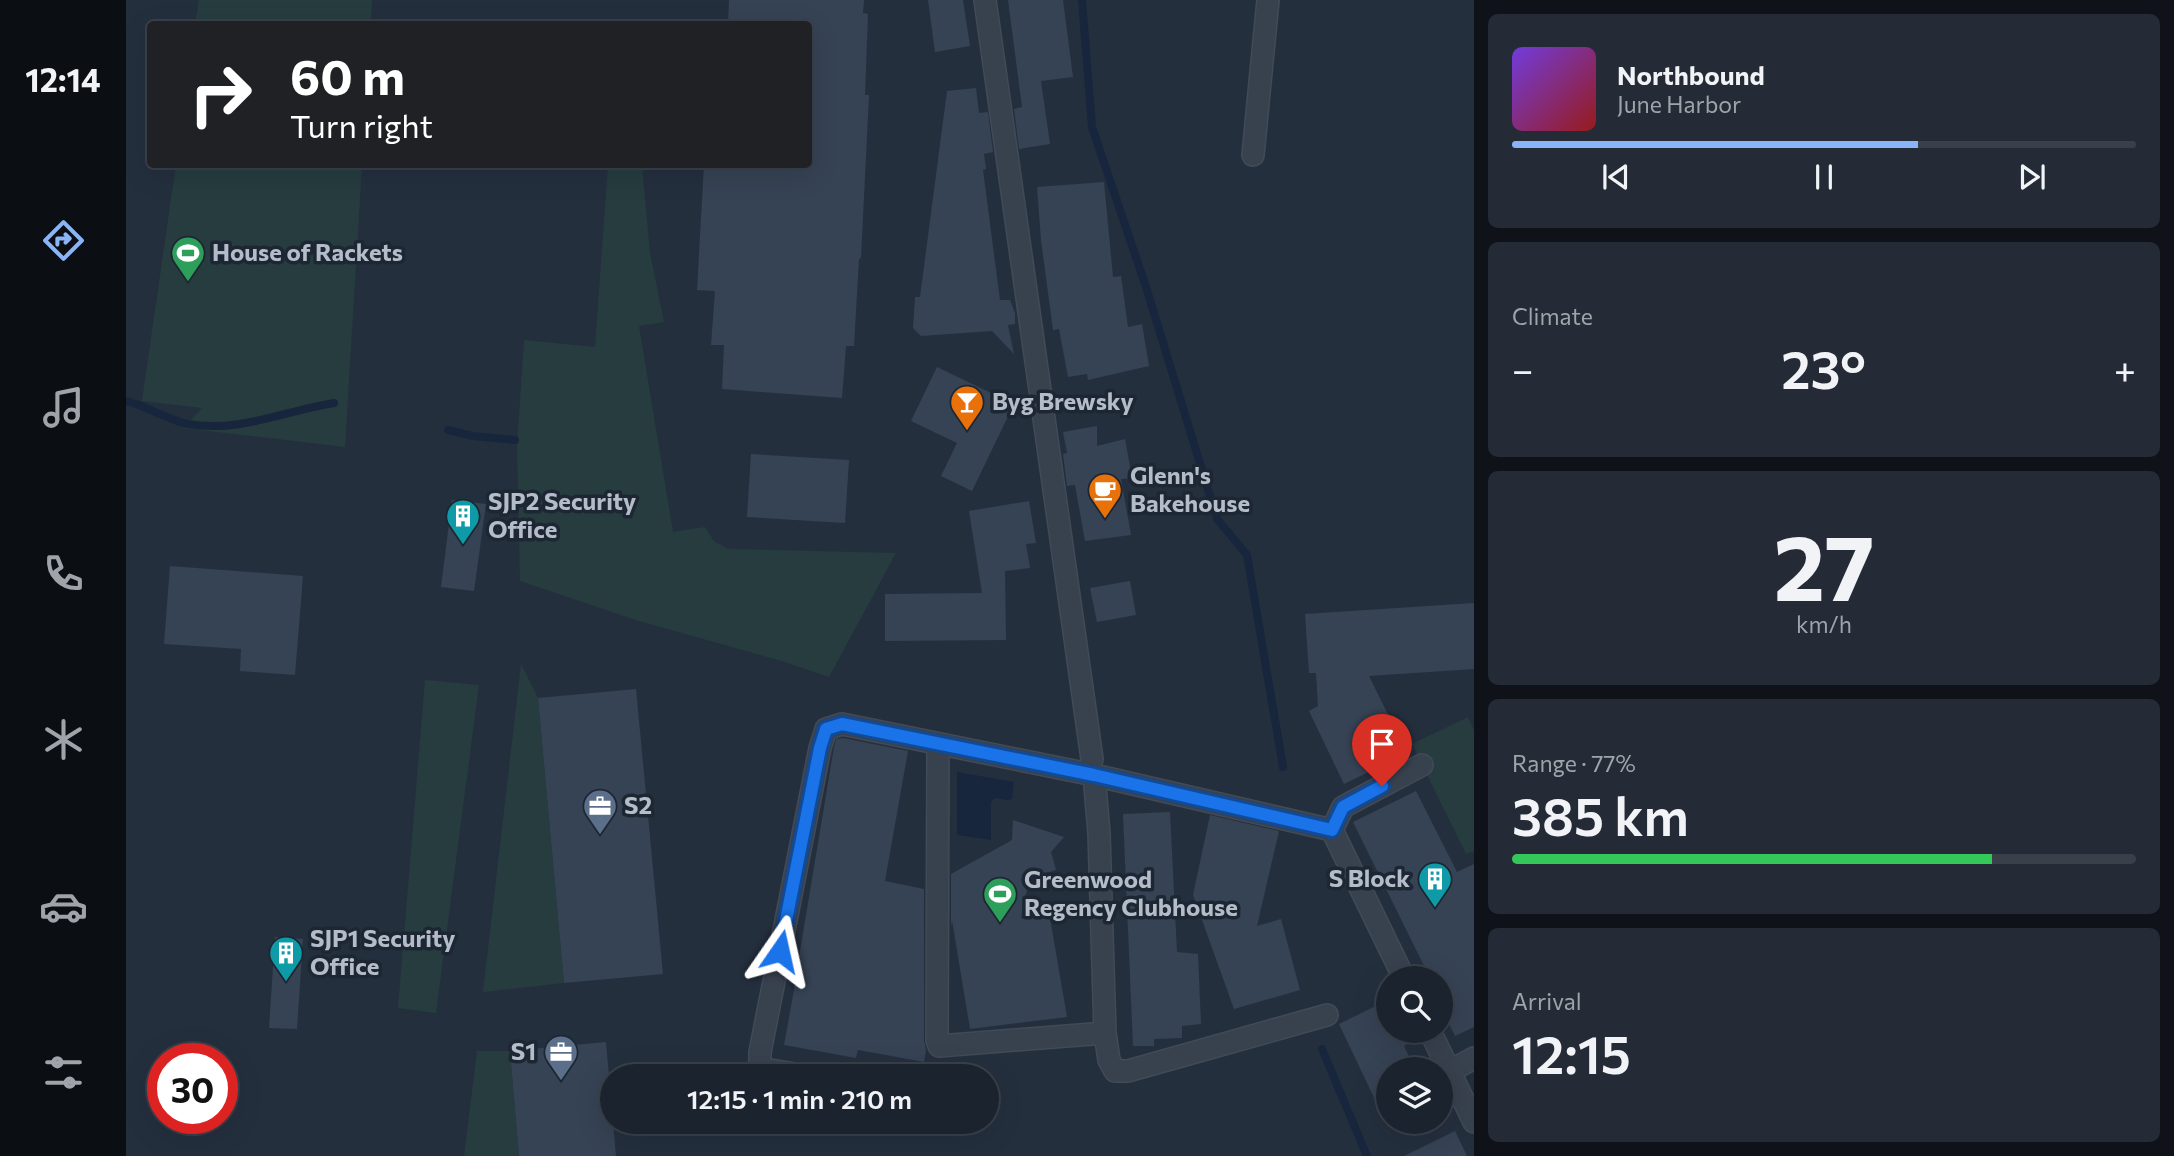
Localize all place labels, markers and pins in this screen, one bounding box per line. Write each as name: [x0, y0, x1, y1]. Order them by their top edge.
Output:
sports icon: House of Rackets: [169, 234, 207, 283]
place label: House of Rackets: [212, 237, 403, 266]
bar icon: Byg Brewsky: [948, 383, 986, 432]
place label: Byg Brewsky: [992, 386, 1134, 415]
place label: Glenn's Bakehouse: [1130, 460, 1250, 517]
cafe icon: Glenn's Bakehouse: [1086, 471, 1124, 520]
place label: SJP2 Security Office: [488, 486, 636, 543]
building icon: SJP2 Security Office: [444, 497, 482, 546]
pin: [1352, 714, 1412, 786]
office icon: S2: [581, 787, 619, 836]
place label: S2: [624, 790, 652, 819]
building icon: S Block: [1416, 860, 1454, 909]
place label: S Block: [1329, 863, 1410, 892]
place label: Greenwood Regency Clubhouse: [1024, 864, 1238, 921]
sports icon: Greenwood Regency Clubhouse: [981, 875, 1019, 924]
place label: SJP1 Security Office: [310, 923, 455, 980]
building icon: SJP1 Security Office: [267, 934, 305, 983]
office icon: S1: [542, 1033, 580, 1082]
place label: S1: [511, 1036, 536, 1065]

